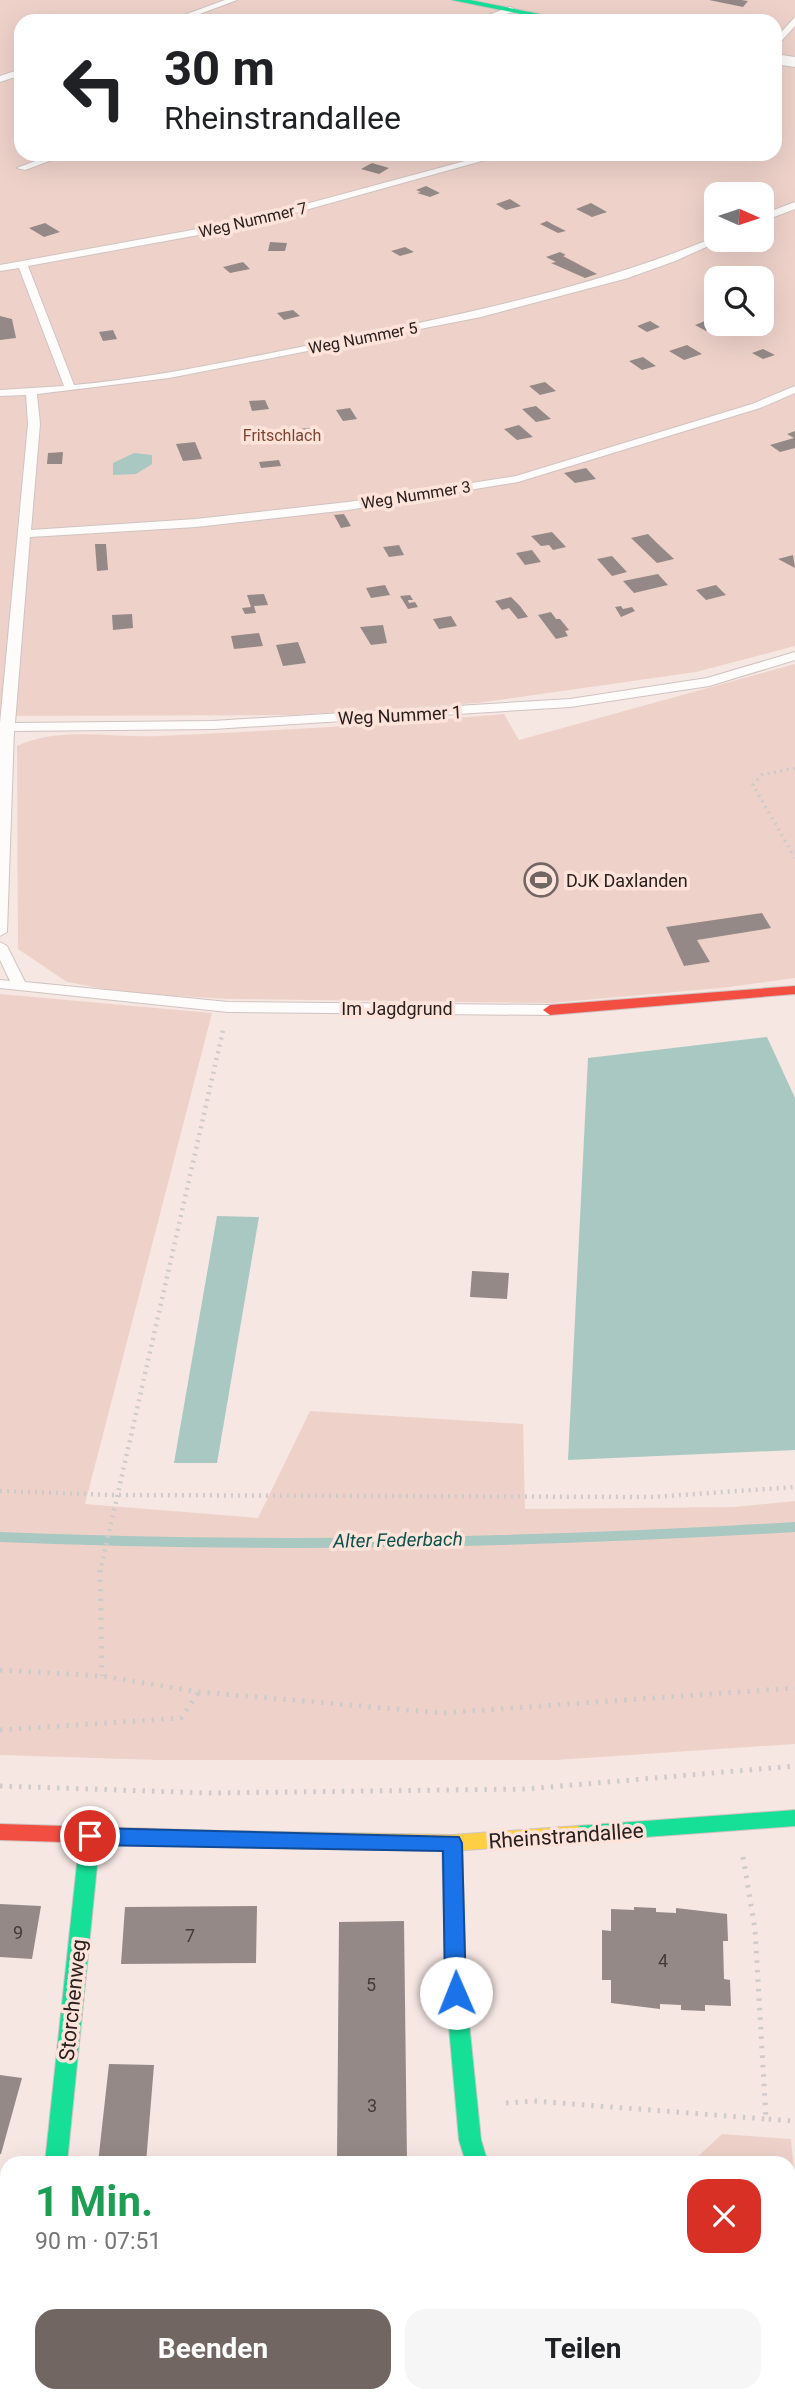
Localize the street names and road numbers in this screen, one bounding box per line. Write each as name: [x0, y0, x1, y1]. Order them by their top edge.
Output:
street label: Weg Nummer 7: [197, 198, 309, 242]
street label: Weg Nummer 5: [307, 318, 419, 358]
street label: Weg Nummer 3: [360, 477, 472, 513]
street label: Weg Nummer 1: [337, 701, 463, 729]
street label: Im Jagdgrund: [341, 998, 453, 1019]
street label: Rheinstrandallee: [488, 1819, 644, 1853]
street label: Storchenweg: [55, 1938, 91, 2062]

